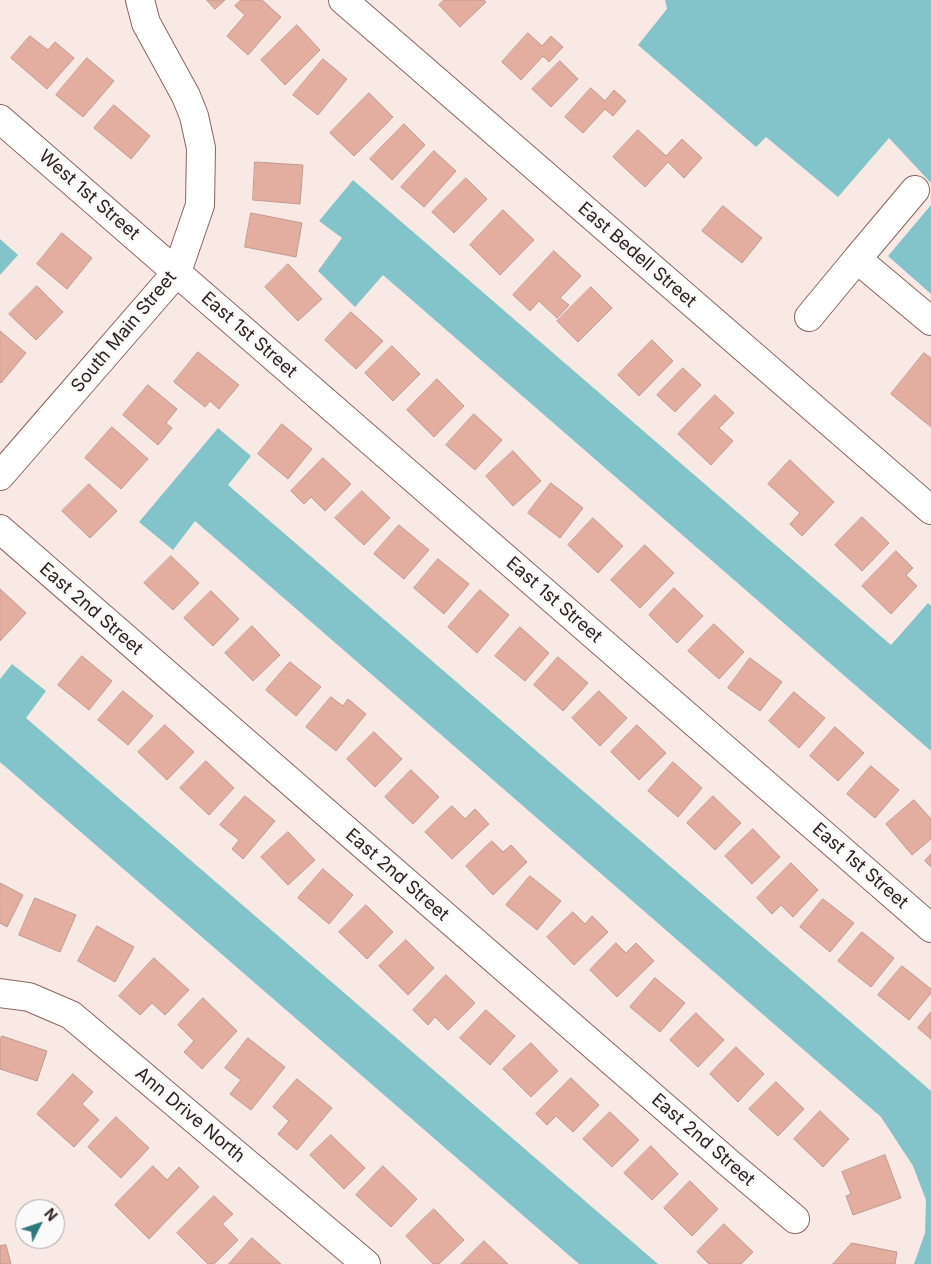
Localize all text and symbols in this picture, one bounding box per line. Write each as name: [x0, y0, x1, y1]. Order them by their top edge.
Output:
street label: West 1st Street: [34, 145, 144, 245]
street label: East Bedell Street: [573, 198, 701, 312]
street label: South Main Street: [67, 267, 181, 397]
street label: East 1st Street: [197, 288, 301, 382]
street label: East 1st Street: [502, 553, 606, 647]
street label: East 2nd Street: [35, 558, 147, 660]
street label: East 1st Street: [808, 819, 912, 913]
street label: East 2nd Street: [341, 824, 453, 926]
street label: Ann Drive North: [131, 1063, 249, 1167]
street label: East 2nd Street: [647, 1089, 759, 1191]
north arrow: [15, 1199, 65, 1249]
text: N: [41, 1205, 61, 1224]

